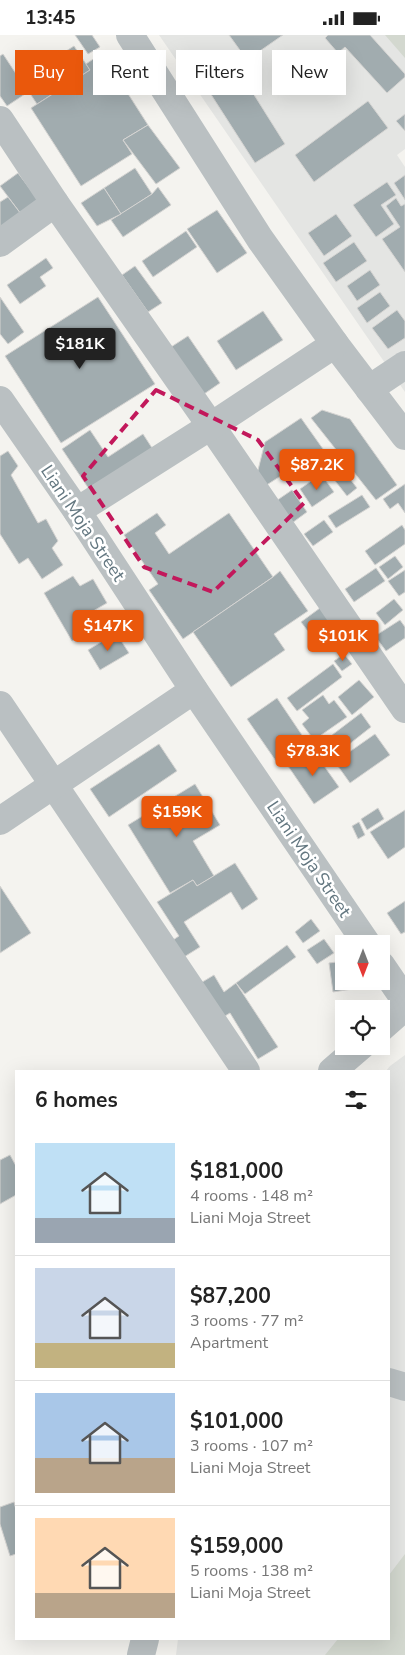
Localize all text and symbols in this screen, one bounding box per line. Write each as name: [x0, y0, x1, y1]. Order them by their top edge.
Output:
text: 13:45: [25, 5, 75, 31]
chip: Buy: [15, 50, 83, 95]
chip: Rent: [93, 50, 166, 95]
chip: Filters: [176, 50, 262, 95]
chip: New: [272, 50, 346, 95]
pin: $181K: [45, 327, 115, 370]
text: $181K: [55, 333, 105, 355]
pin: $87.2K: [276, 449, 358, 491]
text: $87.2K: [291, 454, 344, 476]
street label: Liani Moja Street: [35, 460, 131, 586]
pin: $147K: [73, 609, 143, 652]
text: $147K: [83, 615, 133, 637]
pin: $101K: [308, 619, 378, 662]
text: $101K: [318, 625, 368, 647]
pin: $78.3K: [272, 735, 354, 777]
text: $78.3K: [287, 740, 340, 762]
pin: $159K: [142, 795, 212, 838]
street label: Liani Moja Street: [261, 796, 357, 922]
text: $159K: [152, 801, 202, 823]
north arrow: [335, 935, 390, 990]
map controls: [335, 935, 390, 1055]
button: locate: [335, 1000, 390, 1055]
text: 6 homes: [35, 1086, 118, 1114]
icon: filters: [342, 1086, 370, 1114]
text: $181,000: [190, 1157, 283, 1185]
icon: home: [75, 1163, 135, 1223]
text: 4 rooms · 148 m²: [190, 1185, 313, 1207]
text: Liani Moja Street: [190, 1207, 310, 1229]
text: $87,200: [190, 1282, 271, 1310]
icon: home: [75, 1288, 135, 1348]
text: 3 rooms · 77 m²: [190, 1310, 303, 1332]
text: Apartment: [190, 1332, 268, 1354]
text: $101,000: [190, 1407, 283, 1435]
icon: home: [75, 1413, 135, 1473]
text: 3 rooms · 107 m²: [190, 1435, 313, 1457]
text: Liani Moja Street: [190, 1457, 310, 1479]
text: $159,000: [190, 1532, 283, 1560]
icon: home: [75, 1538, 135, 1598]
text: 5 rooms · 138 m²: [190, 1560, 313, 1582]
text: Liani Moja Street: [190, 1582, 310, 1604]

